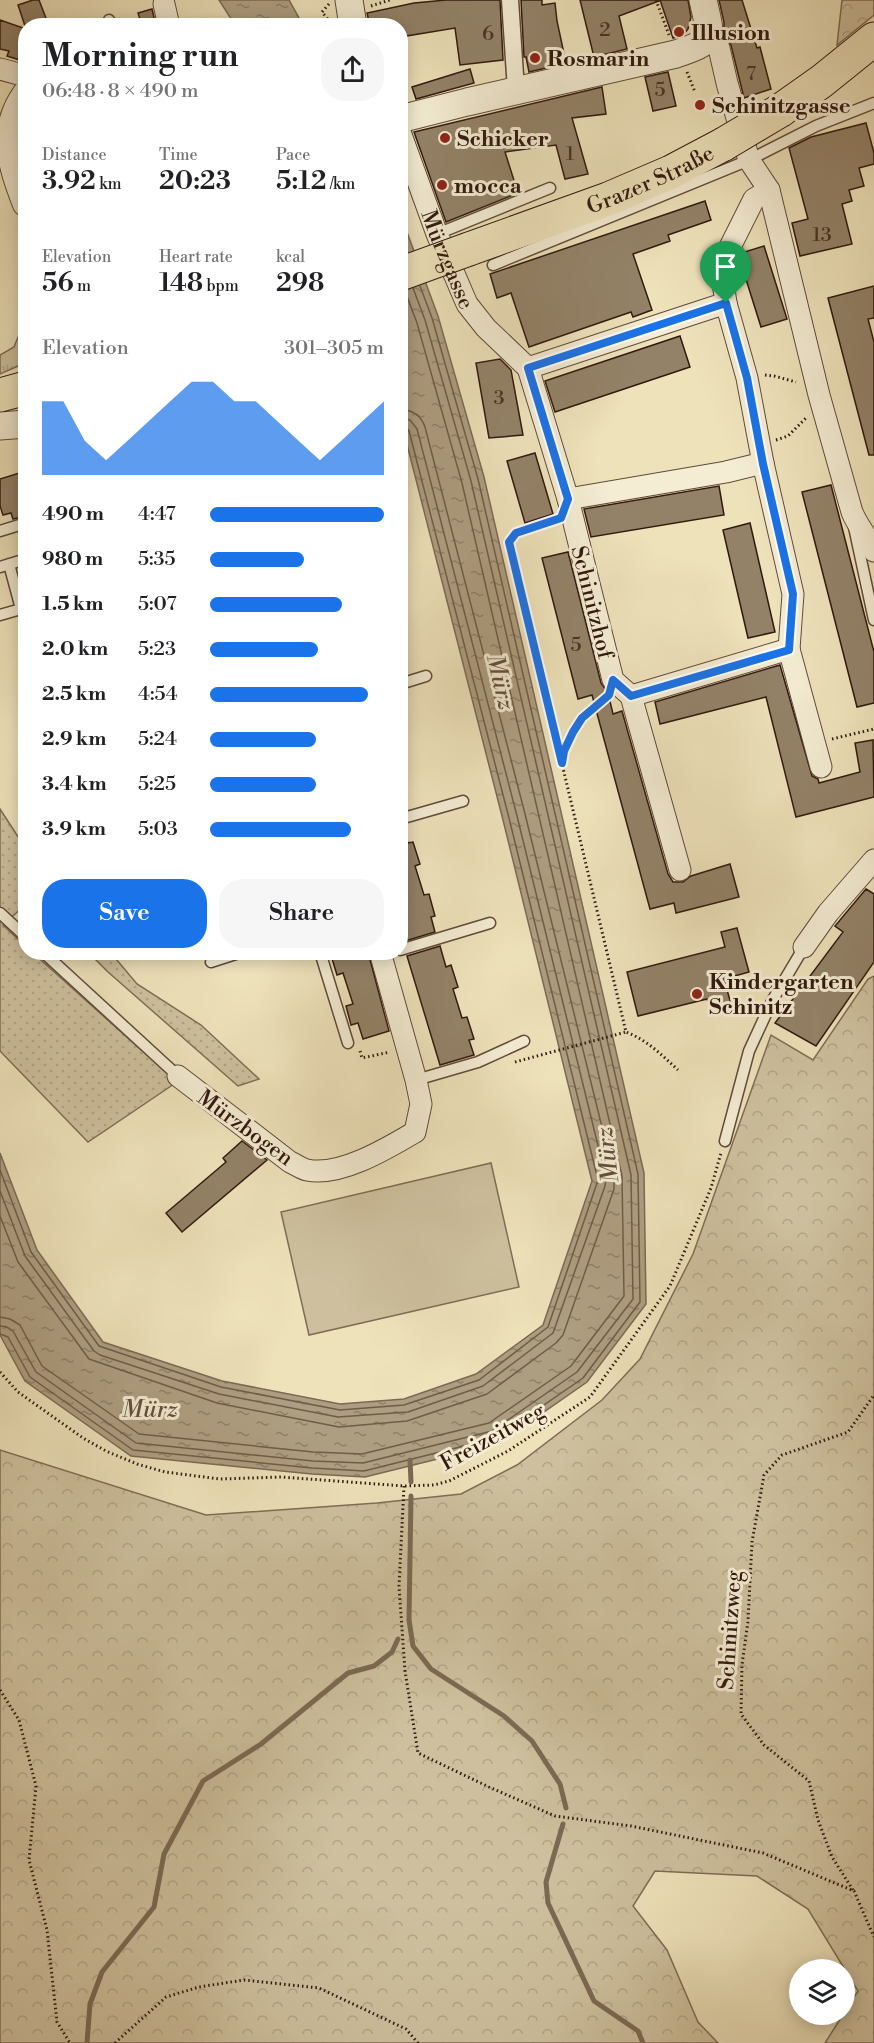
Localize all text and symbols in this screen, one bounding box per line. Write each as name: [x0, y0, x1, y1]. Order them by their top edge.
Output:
house number: 2: [599, 18, 611, 43]
place label: Illusion: [691, 20, 771, 47]
house number: 6: [482, 22, 494, 47]
marker: Illusion: [672, 25, 686, 39]
text: Morning run: [42, 36, 239, 77]
button: share: [321, 38, 384, 101]
place label: Rosmarin: [547, 46, 650, 73]
marker: Rosmarin: [528, 51, 542, 65]
house number: 7: [746, 62, 756, 87]
house number: 5: [654, 78, 666, 103]
text: 06:48 · 8 × 490 m: [42, 79, 199, 104]
place label: Schinitzgasse: [712, 93, 851, 120]
marker: Schinitzgasse: [693, 98, 707, 112]
place label: Schicker: [457, 126, 549, 153]
marker: Schicker: [438, 131, 452, 145]
street label: Grazer Straße: [583, 140, 719, 221]
house number: 1: [566, 142, 575, 167]
text: Distance: [42, 145, 107, 165]
text: Time: [159, 145, 198, 165]
text: Pace: [276, 145, 310, 165]
text: 3.92: [42, 165, 96, 197]
text: 20:23: [159, 165, 231, 197]
text: 5:12: [276, 165, 327, 197]
place label: mocca: [454, 173, 523, 200]
text: km: [96, 174, 122, 194]
text: /km: [327, 174, 355, 194]
marker: mocca: [435, 178, 449, 192]
street label: Mürzgasse: [414, 206, 480, 313]
house number: 13: [812, 223, 832, 248]
pin: [700, 241, 751, 303]
text: Elevation: [42, 247, 111, 267]
text: Heart rate: [159, 247, 233, 267]
text: kcal: [276, 247, 305, 267]
icon: arrive: [709, 250, 742, 283]
text: 56: [42, 267, 74, 299]
text: 148: [159, 267, 203, 299]
text: 298: [276, 267, 324, 299]
text: m: [74, 276, 91, 296]
text: bpm: [203, 276, 239, 296]
text: Elevation: [42, 336, 129, 361]
text: 301–305 m: [284, 336, 384, 361]
house number: 3: [493, 386, 505, 411]
text: 490 m: [42, 502, 104, 527]
text: 4:47: [138, 502, 176, 527]
street label: Schinitzhof: [564, 543, 619, 663]
text: 980 m: [42, 547, 103, 572]
text: 5:35: [138, 547, 176, 572]
text: 1.5 km: [42, 592, 103, 617]
text: 5:07: [138, 592, 177, 617]
house number: 5: [570, 633, 582, 658]
text: 2.0 km: [42, 637, 108, 662]
text: 5:23: [138, 637, 176, 662]
water label: Mürz: [479, 651, 521, 713]
text: 2.5 km: [42, 682, 106, 707]
text: 4:54: [138, 682, 178, 707]
text: 2.9 km: [42, 727, 106, 752]
text: 5:24: [138, 727, 177, 752]
text: 3.4 km: [42, 772, 107, 797]
text: 5:25: [138, 772, 176, 797]
text: 3.9 km: [42, 817, 106, 842]
text: 5:03: [138, 817, 178, 842]
button: Save: [42, 879, 207, 948]
button: Share: [219, 879, 384, 948]
place label: Kindergarten Schinitz: [709, 969, 854, 1021]
marker: Kindergarten Schinitz: [690, 987, 704, 1001]
street label: Mürzbogen: [192, 1084, 298, 1172]
water label: Mürz: [590, 1125, 626, 1185]
water label: Mürz: [122, 1395, 178, 1425]
street label: Freizeitweg: [436, 1397, 550, 1477]
street label: Schinitzweg: [713, 1569, 748, 1691]
map controls: [789, 1959, 855, 2025]
button: layers: [789, 1959, 855, 2025]

